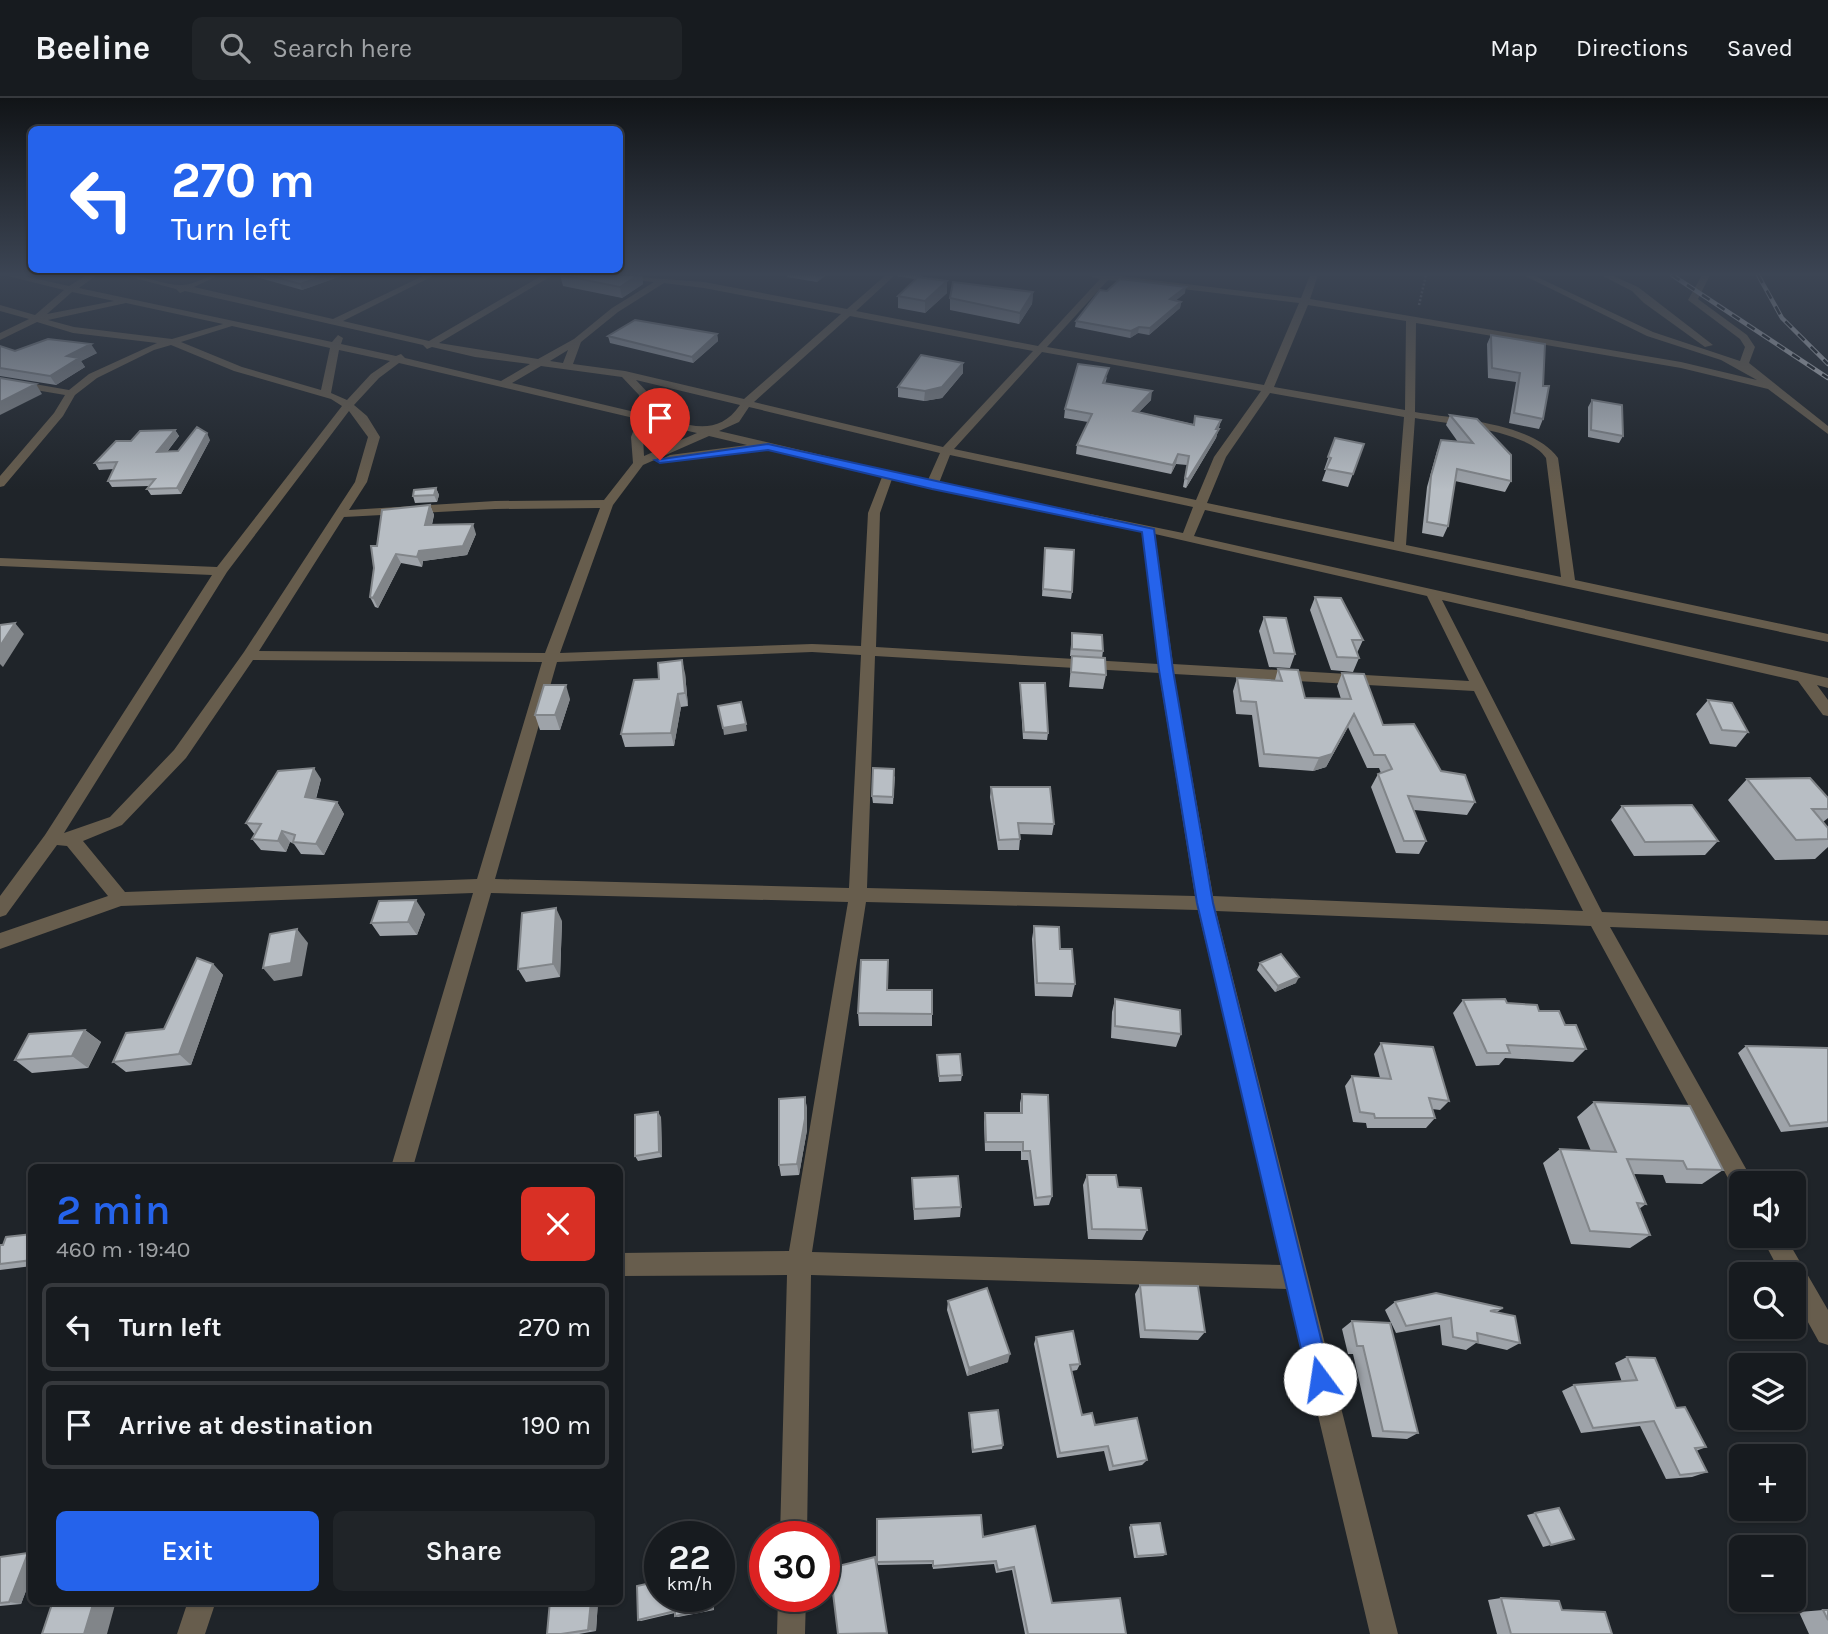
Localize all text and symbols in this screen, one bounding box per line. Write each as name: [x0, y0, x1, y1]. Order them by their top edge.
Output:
search box: [192, 17, 682, 80]
text: Beeline: [35, 29, 150, 67]
icon: search: [216, 29, 254, 67]
text: Search here: [272, 33, 412, 64]
text: Map: [1490, 34, 1538, 62]
text: Directions: [1576, 34, 1689, 62]
text: Saved: [1727, 34, 1793, 62]
text: 270 m: [171, 152, 315, 209]
icon: left: [56, 154, 147, 245]
text: Turn left: [171, 211, 291, 248]
pin: [630, 388, 690, 460]
icon: arrive: [641, 399, 679, 437]
map controls: [1729, 1171, 1806, 1612]
button: sound: [1729, 1171, 1806, 1248]
text: 2 min: [56, 1185, 171, 1235]
button: close: [521, 1187, 595, 1261]
text: 460 m · 19:40: [56, 1236, 190, 1263]
button: search: [1729, 1262, 1806, 1339]
icon: left: [60, 1308, 98, 1346]
text: Turn left: [119, 1312, 221, 1343]
text: 270 m: [518, 1312, 591, 1343]
position arrow: [1283, 1342, 1357, 1416]
button: layers: [1729, 1353, 1806, 1430]
icon: arrive: [60, 1406, 98, 1444]
text: Arrive at destination: [119, 1410, 373, 1441]
text: 190 m: [521, 1410, 591, 1441]
button: +: [1729, 1444, 1806, 1521]
button: Exit: [56, 1511, 319, 1591]
button: Share: [333, 1511, 595, 1591]
speed limit sign: 30: [749, 1521, 840, 1612]
button: −: [1729, 1535, 1806, 1612]
text: 22: [668, 1537, 711, 1578]
text: km/h: [667, 1573, 712, 1595]

